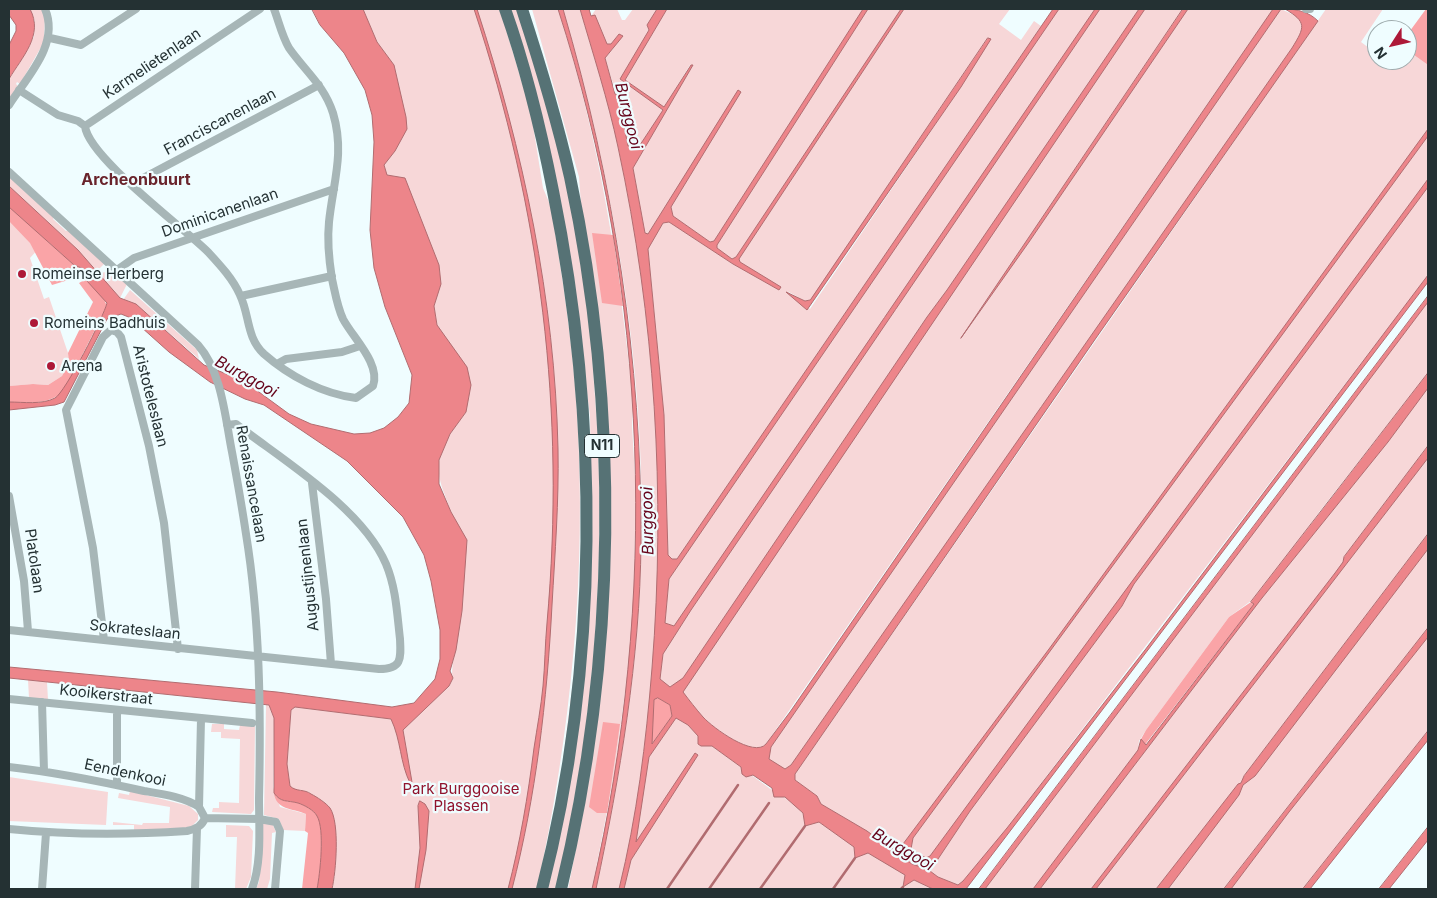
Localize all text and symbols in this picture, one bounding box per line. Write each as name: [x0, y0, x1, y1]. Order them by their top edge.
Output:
north arrow: [1367, 20, 1417, 70]
street label: Karmelietenlaan: [100, 25, 204, 103]
text: N: [1370, 44, 1390, 63]
water label: Burggooi: [610, 80, 646, 152]
street label: Franciscanenlaan: [161, 85, 279, 159]
district label: Archeonbuurt: [81, 170, 191, 190]
street label: Dominicanenlaan: [159, 185, 281, 241]
place label: Romeinse Herberg: [32, 265, 164, 283]
marker: Romeinse Herberg: [16, 268, 28, 280]
place label: Romeins Badhuis: [44, 314, 166, 332]
marker: Romeins Badhuis: [28, 317, 40, 329]
street label: Aristoteleslaan: [129, 343, 171, 449]
water label: Burggooi: [211, 352, 281, 402]
place label: Arena: [61, 357, 103, 375]
marker: Arena: [45, 360, 57, 372]
street label: Renaissancelaan: [232, 424, 270, 544]
road number: N11: [584, 434, 620, 458]
water label: Burggooi: [638, 487, 658, 555]
street label: Augustijnenlaan: [293, 518, 323, 632]
street label: Platolaan: [21, 528, 47, 594]
street label: Sokrateslaan: [88, 616, 182, 644]
street label: Kooikerstraat: [59, 681, 153, 709]
street label: Eendenkooi: [83, 756, 167, 790]
park label: Park Burggooise Plassen: [402, 780, 520, 815]
water label: Burggooi: [869, 825, 937, 875]

